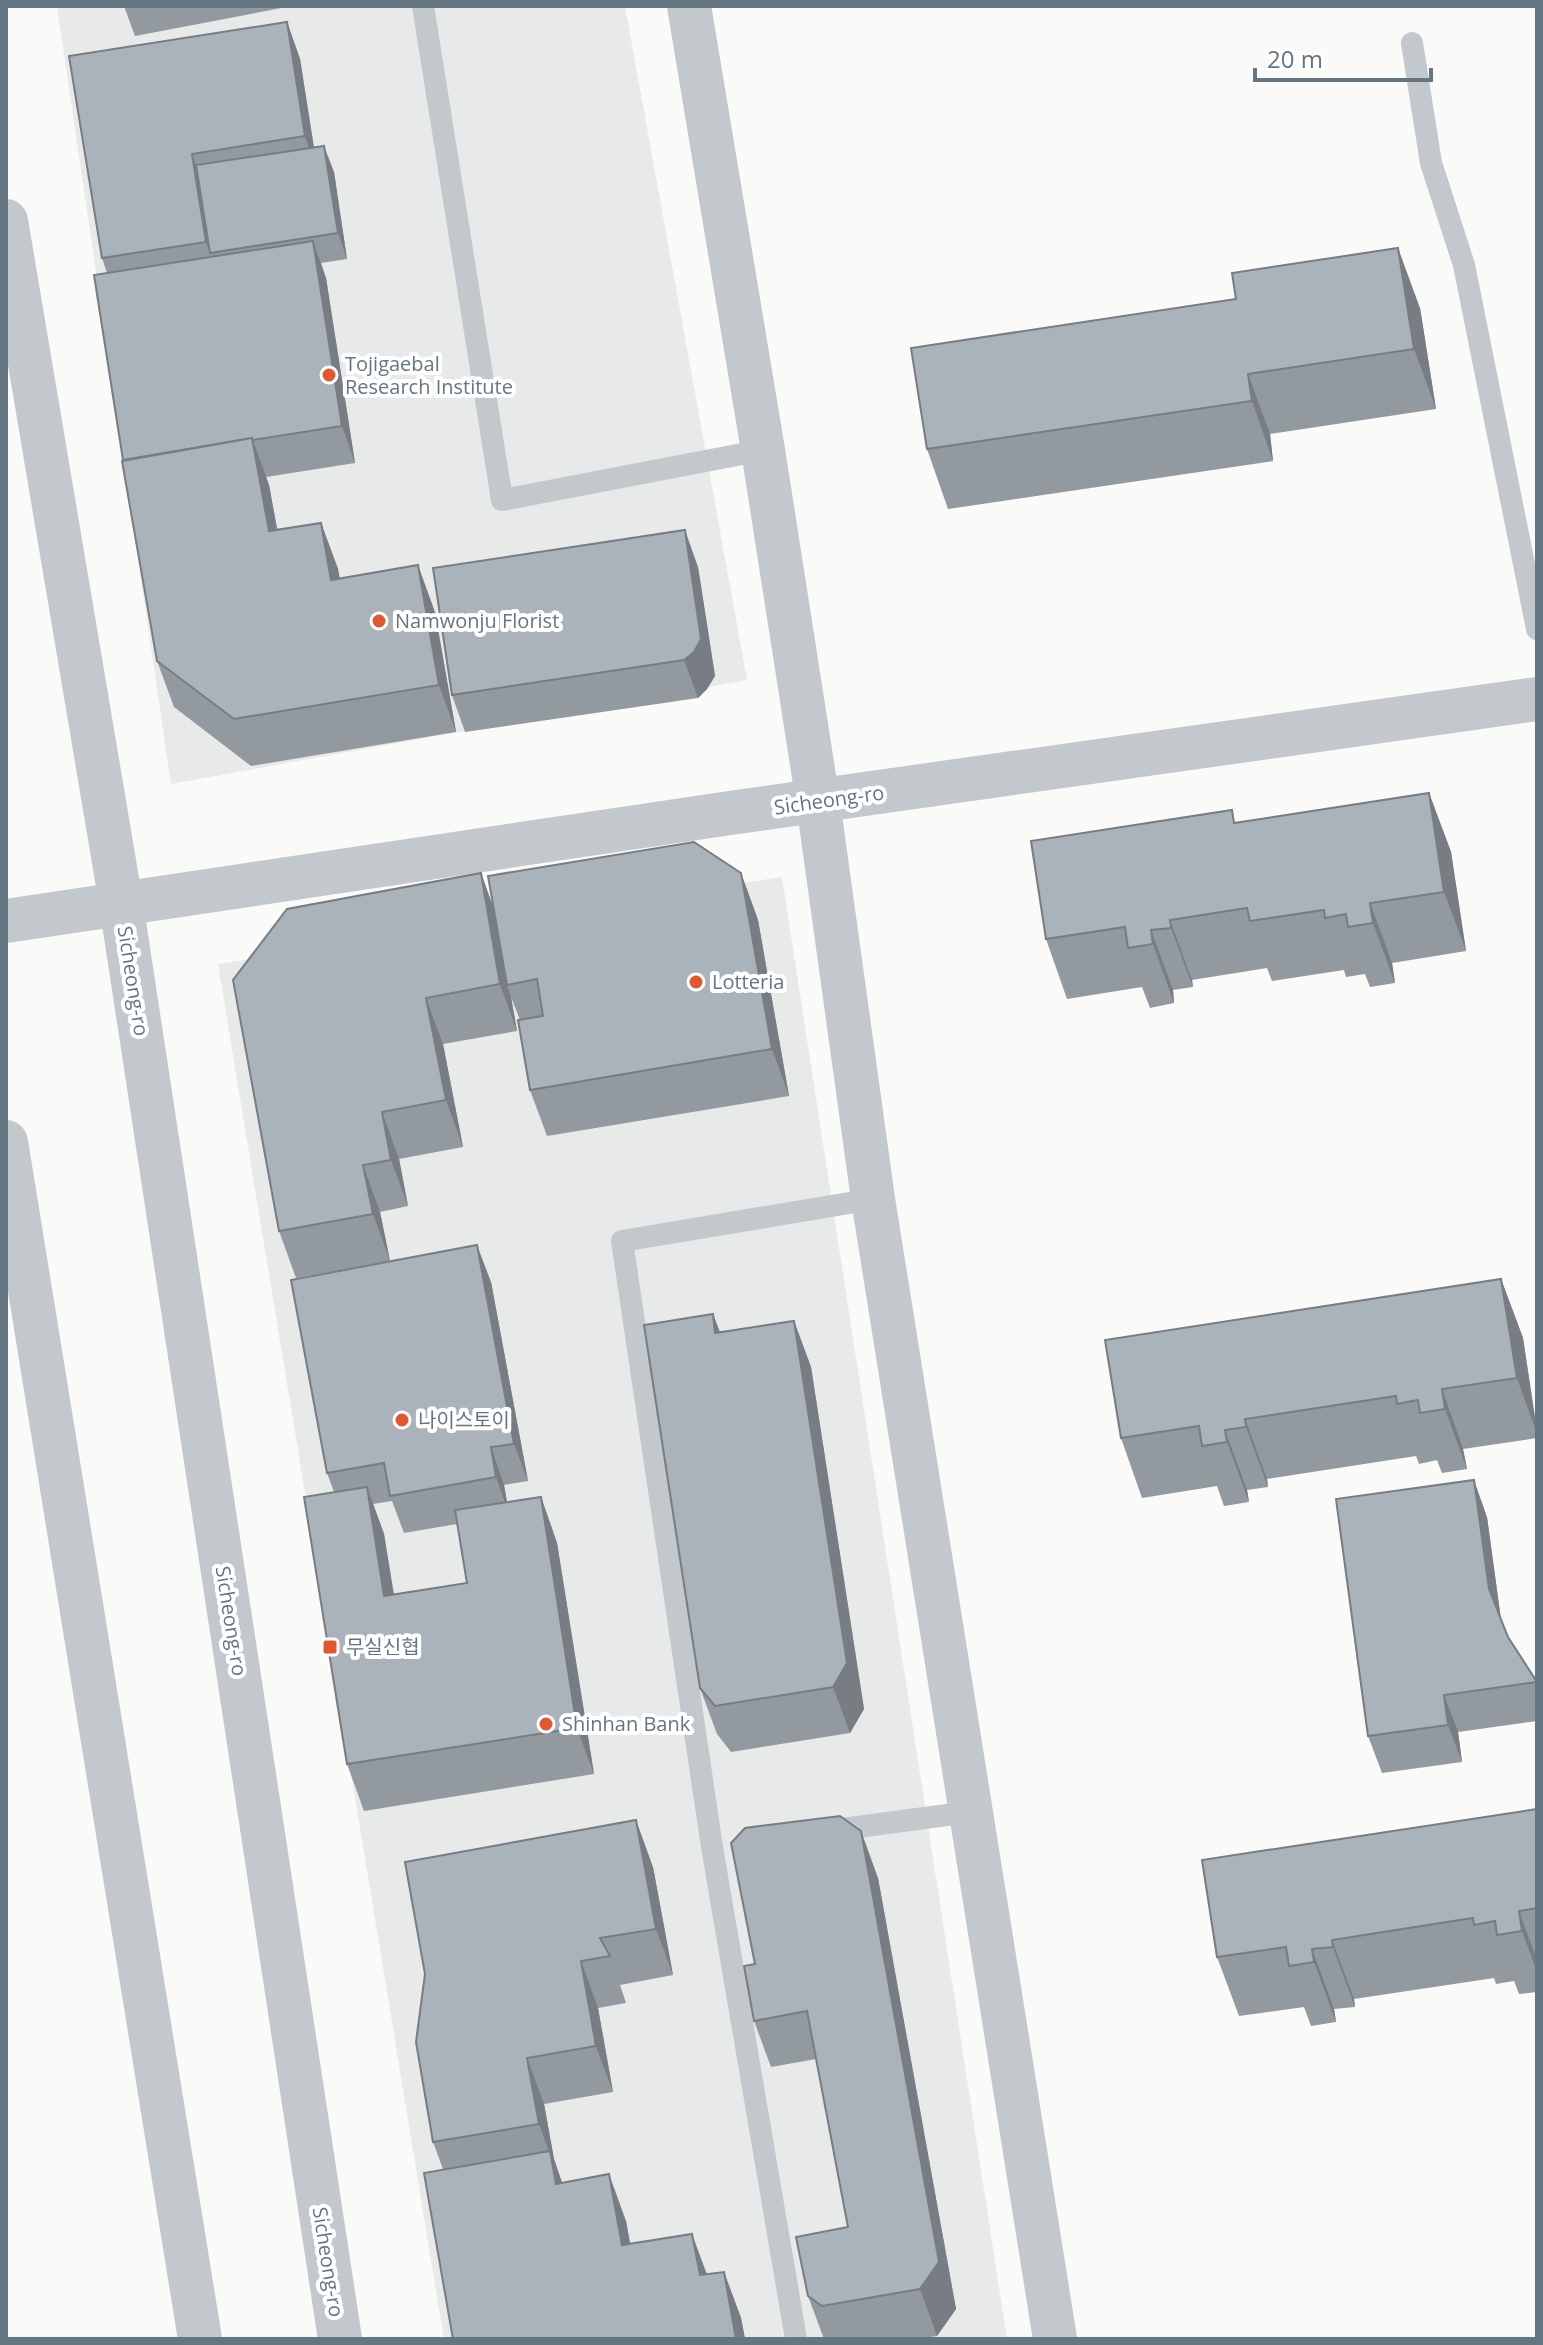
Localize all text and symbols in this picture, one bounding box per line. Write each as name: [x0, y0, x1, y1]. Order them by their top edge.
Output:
scale bar: [1255, 32, 1431, 82]
text: 20 m: [1267, 42, 1323, 75]
place label: Tojigaebal Research Institute: [345, 350, 513, 400]
marker: Tojigaebal Research Institute: [320, 366, 338, 384]
place label: Namwonju Florist: [395, 607, 559, 634]
marker: Namwonju Florist: [370, 612, 388, 630]
street label: Sicheong-ro: [772, 778, 886, 821]
street label: Sicheong-ro: [111, 924, 156, 1038]
place label: Lotteria: [712, 968, 784, 995]
marker: Lotteria: [687, 973, 705, 991]
place label: 나이스토이: [418, 1406, 510, 1433]
marker: 나이스토이: [393, 1411, 411, 1429]
street label: Sicheong-ro: [209, 1564, 254, 1678]
place label: 무실신협: [346, 1633, 420, 1660]
marker: 무실신협: [321, 1638, 339, 1656]
place label: Shinhan Bank: [562, 1710, 691, 1737]
marker: Shinhan Bank: [537, 1715, 555, 1733]
street label: Sicheong-ro: [306, 2205, 351, 2319]

